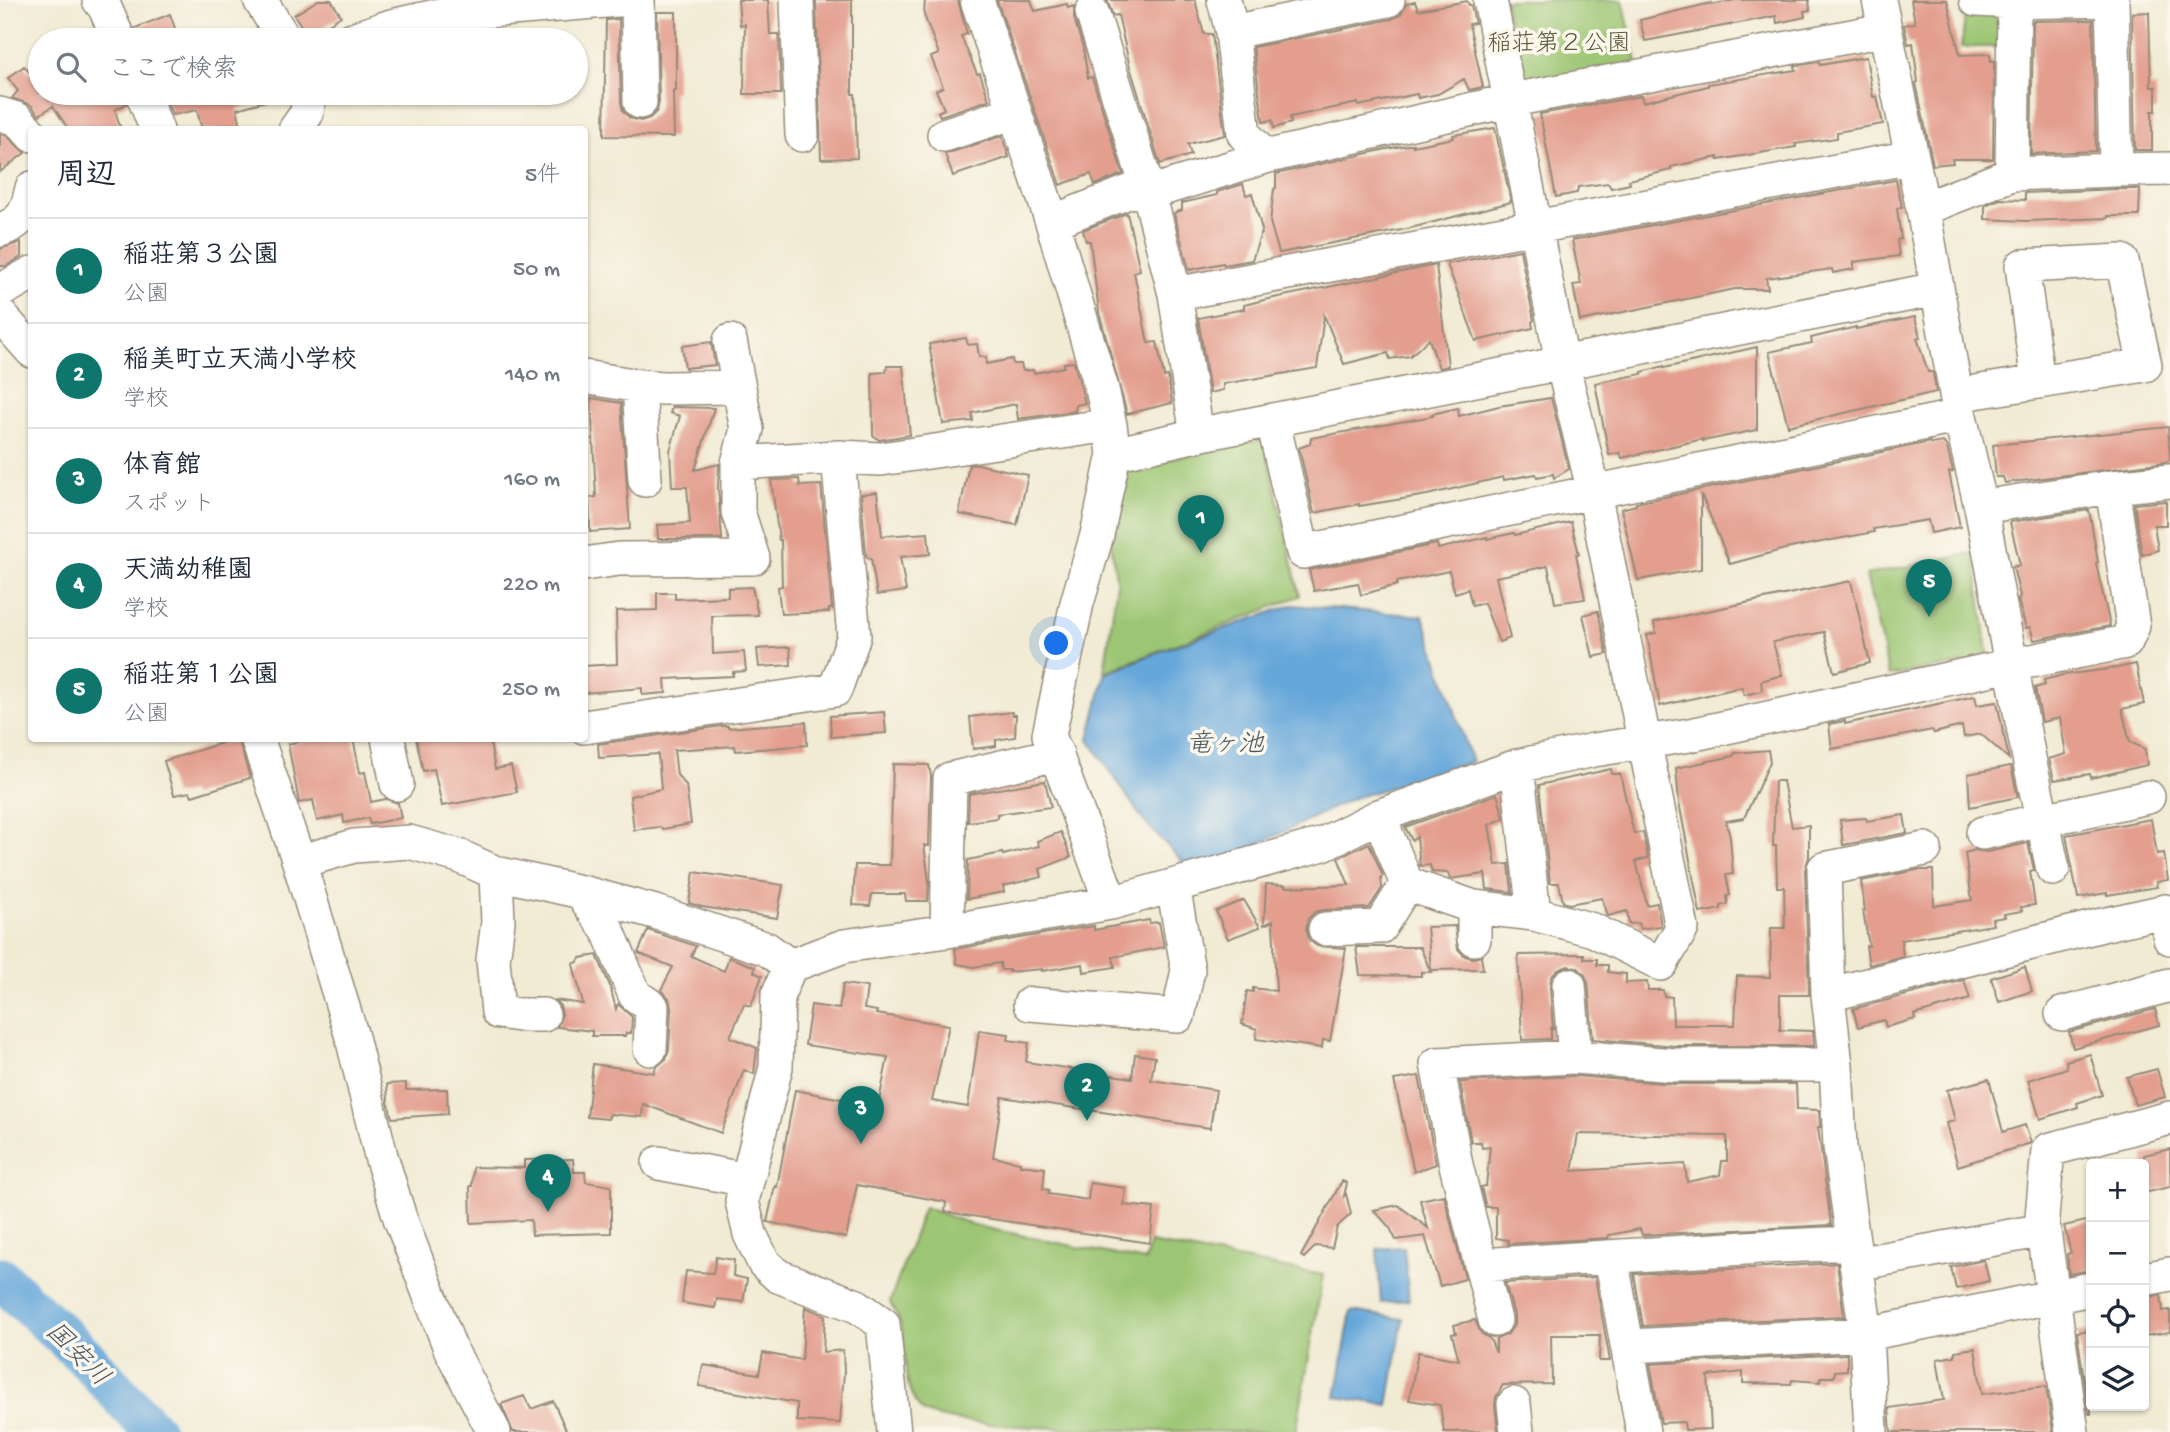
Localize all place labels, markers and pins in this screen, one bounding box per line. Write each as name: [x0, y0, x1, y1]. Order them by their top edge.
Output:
pin: 1: [1178, 495, 1224, 553]
pin: 5: [1906, 559, 1952, 617]
pin: 2: [1064, 1063, 1110, 1121]
pin: 3: [838, 1086, 884, 1144]
pin: 4: [525, 1154, 571, 1212]

